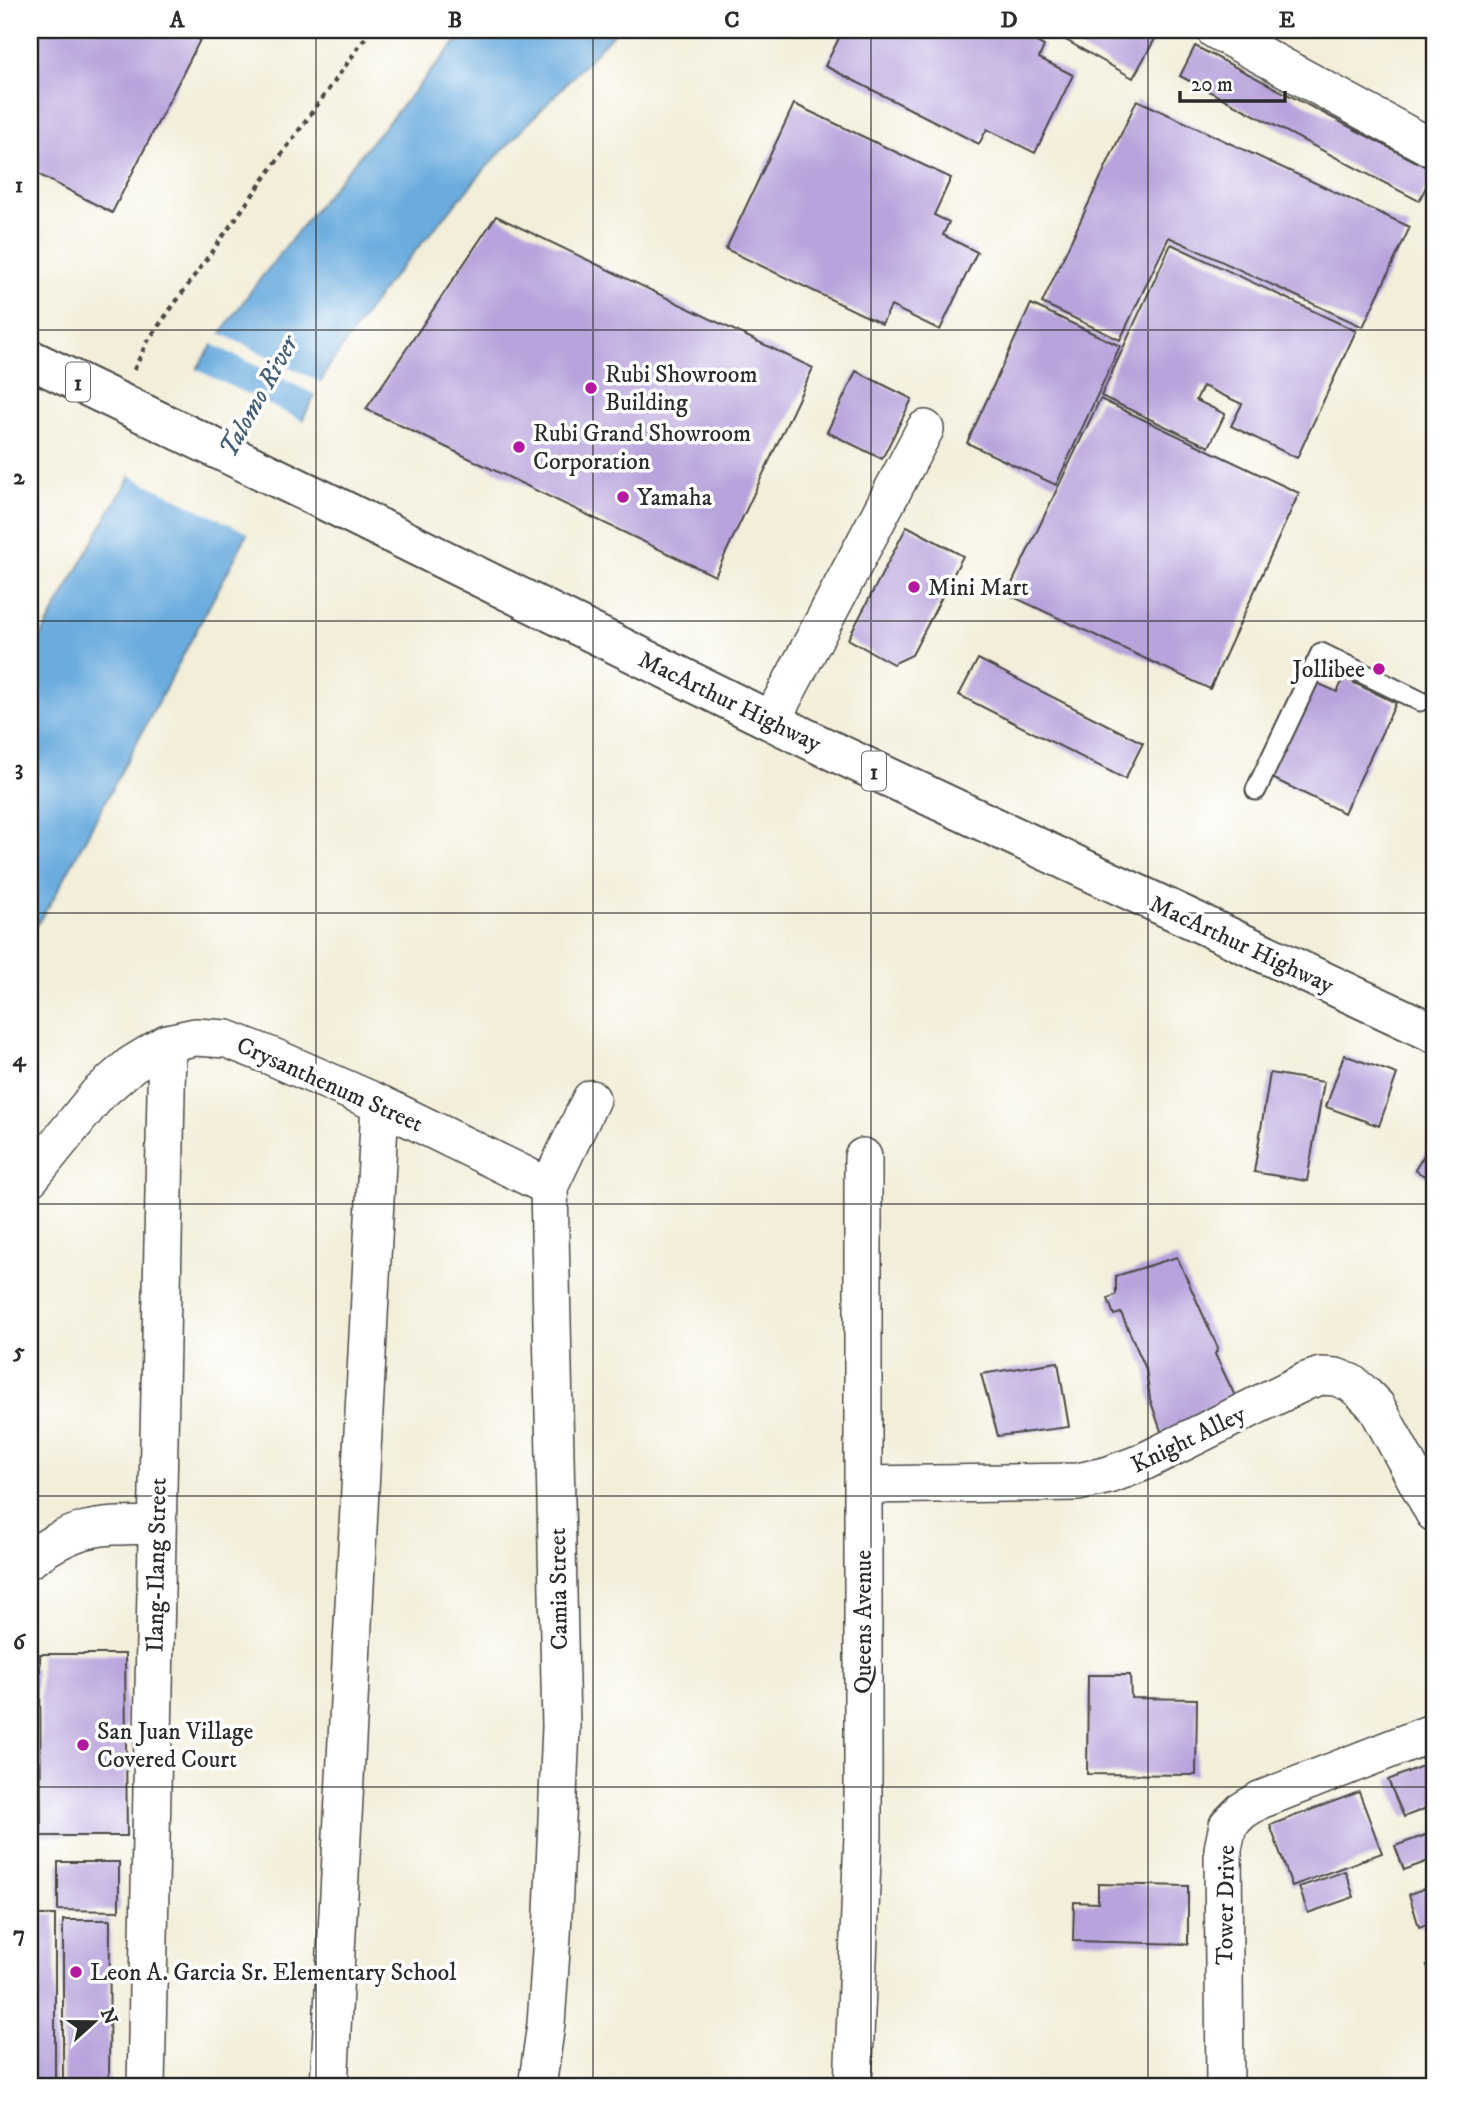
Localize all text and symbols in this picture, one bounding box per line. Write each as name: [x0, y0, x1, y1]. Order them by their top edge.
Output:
text: A: [169, 6, 186, 35]
text: B: [448, 6, 462, 35]
text: C: [724, 6, 740, 35]
text: D: [1000, 6, 1018, 35]
text: E: [1279, 6, 1295, 35]
scale bar: [1180, 60, 1286, 104]
text: 20 m: [1191, 72, 1233, 98]
text: 1: [15, 171, 23, 200]
water label: Talomo River: [212, 329, 307, 463]
place label: Rubi Showroom Building: [605, 360, 758, 418]
road number: 1: [66, 362, 90, 402]
marker: Rubi Showroom Building: [583, 380, 599, 396]
place label: Rubi Grand Showroom Corporation: [533, 419, 751, 477]
marker: Rubi Grand Showroom Corporation: [511, 439, 527, 455]
text: 2: [13, 463, 25, 492]
place label: Yamaha: [637, 483, 713, 513]
marker: Yamaha: [615, 489, 631, 505]
place label: Mini Mart: [928, 573, 1029, 603]
marker: Mini Mart: [906, 579, 922, 595]
street label: MacArthur Highway: [633, 645, 826, 759]
place label: Jollibee: [1291, 655, 1365, 685]
marker: Jollibee: [1371, 661, 1387, 677]
road number: 1: [862, 751, 886, 790]
text: 3: [15, 754, 23, 783]
street label: MacArthur Highway: [1145, 889, 1339, 1001]
street label: Crysanthenum Street: [232, 1030, 428, 1140]
text: 4: [12, 1045, 27, 1074]
text: 5: [12, 1337, 25, 1366]
street label: Knight Alley: [1126, 1399, 1251, 1480]
street label: Ilang-Ilang Street: [140, 1477, 174, 1653]
street label: Camia Street: [543, 1527, 575, 1650]
street label: Queens Avenue: [849, 1550, 879, 1694]
text: 6: [13, 1628, 27, 1657]
place label: San Juan Village Covered Court: [97, 1717, 254, 1775]
marker: San Juan Village Covered Court: [75, 1737, 91, 1753]
street label: Tower Drive: [1210, 1845, 1242, 1965]
text: 7: [13, 1920, 25, 1949]
place label: Leon A. Garcia Sr. Elementary School: [90, 1958, 457, 1988]
marker: Leon A. Garcia Sr. Elementary School: [68, 1964, 84, 1980]
north arrow: [60, 1988, 130, 2058]
text: N: [95, 2005, 122, 2028]

